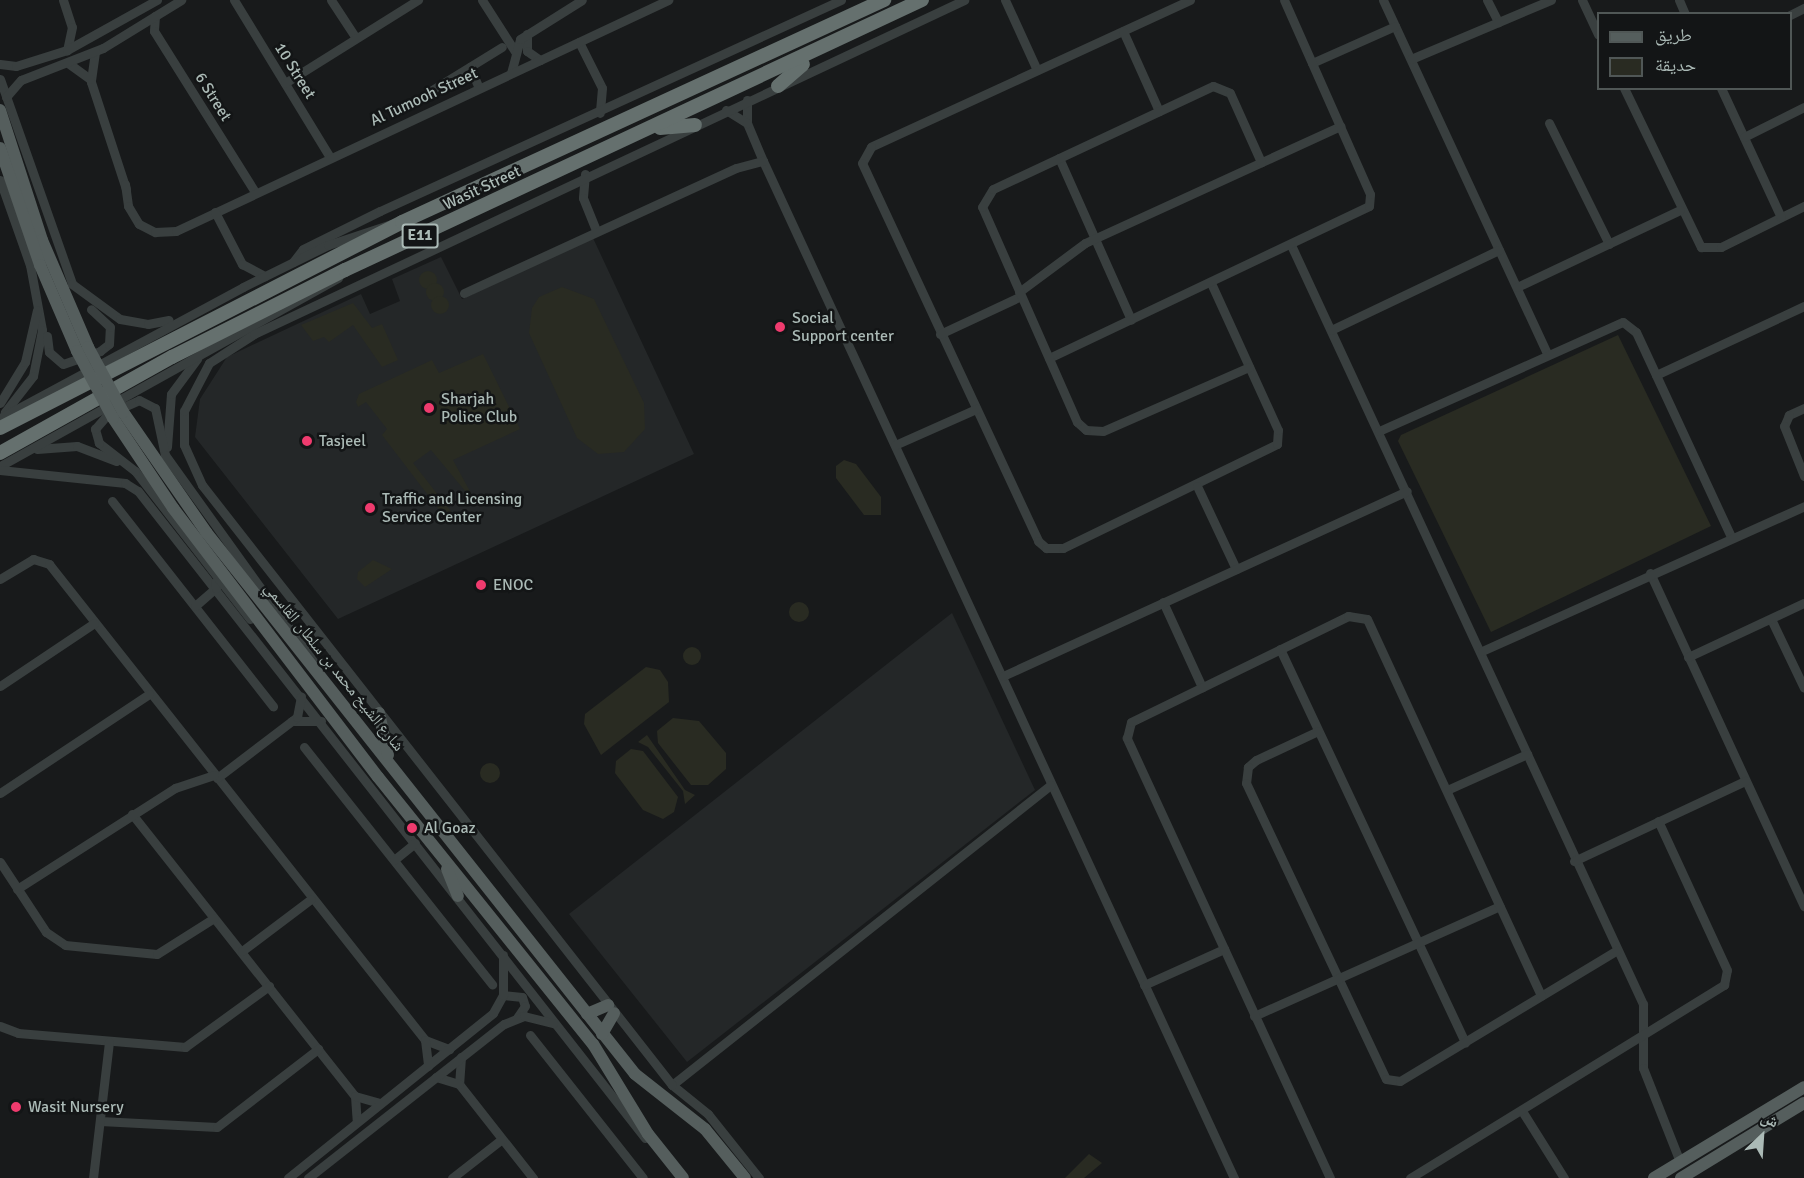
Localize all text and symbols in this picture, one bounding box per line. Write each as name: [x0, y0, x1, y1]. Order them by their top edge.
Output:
legend: [1597, 12, 1792, 90]
text: طريق: [1655, 24, 1692, 46]
street label: 10 Street: [270, 39, 320, 103]
text: حديقة: [1655, 54, 1696, 76]
street label: Al Tumooh Street: [367, 64, 481, 130]
street label: 6 Street: [191, 69, 235, 125]
street label: Wasit Street: [440, 162, 524, 214]
road number: E11: [400, 224, 440, 248]
place label: Social Support center: [792, 308, 894, 346]
marker: Social Support center: [773, 320, 787, 334]
place label: Sharjah Police Club: [441, 389, 517, 427]
marker: Sharjah Police Club: [422, 401, 436, 415]
place label: Tasjeel: [319, 431, 366, 451]
marker: Tasjeel: [300, 434, 314, 448]
place label: Traffic and Licensing Service Center: [382, 489, 522, 527]
marker: Traffic and Licensing Service Center: [363, 501, 377, 515]
place label: ENOC: [493, 575, 533, 595]
marker: ENOC: [474, 578, 488, 592]
street label: شارع الشيخ محمد بن سلطان القاسمي: [260, 579, 408, 755]
place label: Al Goaz: [424, 818, 476, 838]
marker: Al Goaz: [405, 821, 419, 835]
place label: Wasit Nursery: [28, 1097, 124, 1117]
marker: Wasit Nursery: [9, 1100, 23, 1114]
north arrow: [1732, 1106, 1792, 1166]
text: ش: [1758, 1107, 1782, 1132]

